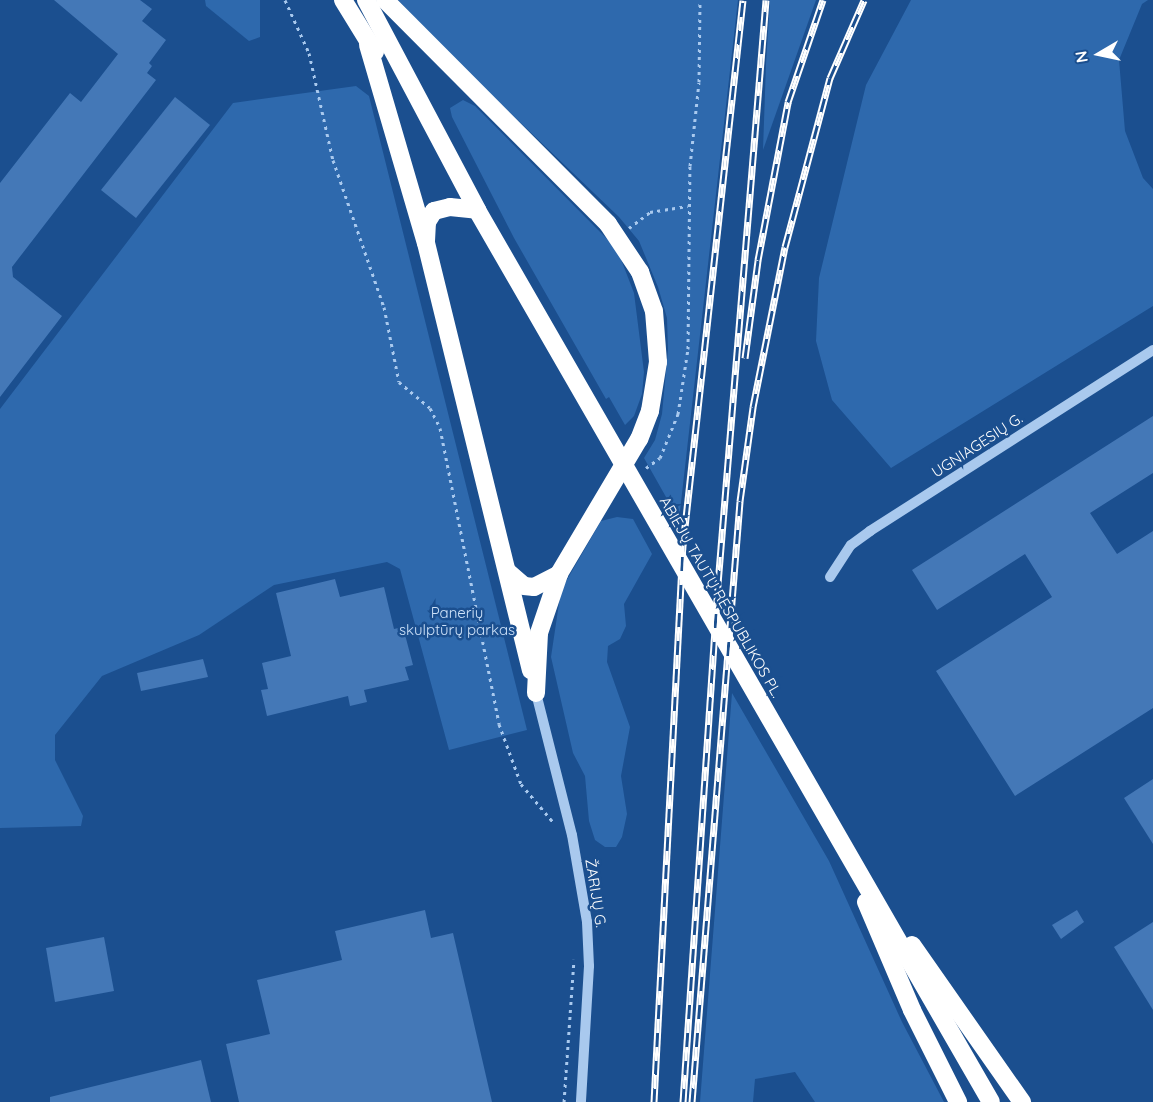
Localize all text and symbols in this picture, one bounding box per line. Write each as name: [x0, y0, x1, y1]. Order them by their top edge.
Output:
north arrow: [1069, 24, 1129, 84]
text: N: [1070, 49, 1092, 64]
street label: UGNIAGESIŲ G.: [928, 409, 1026, 481]
street label: ABIEJŲ TAUTŲ RESPUBLIKOS PL.: [656, 493, 786, 701]
park label: Panerių skulptūrų parkas: [399, 603, 515, 638]
street label: ŽARIJŲ G.: [582, 857, 610, 929]

